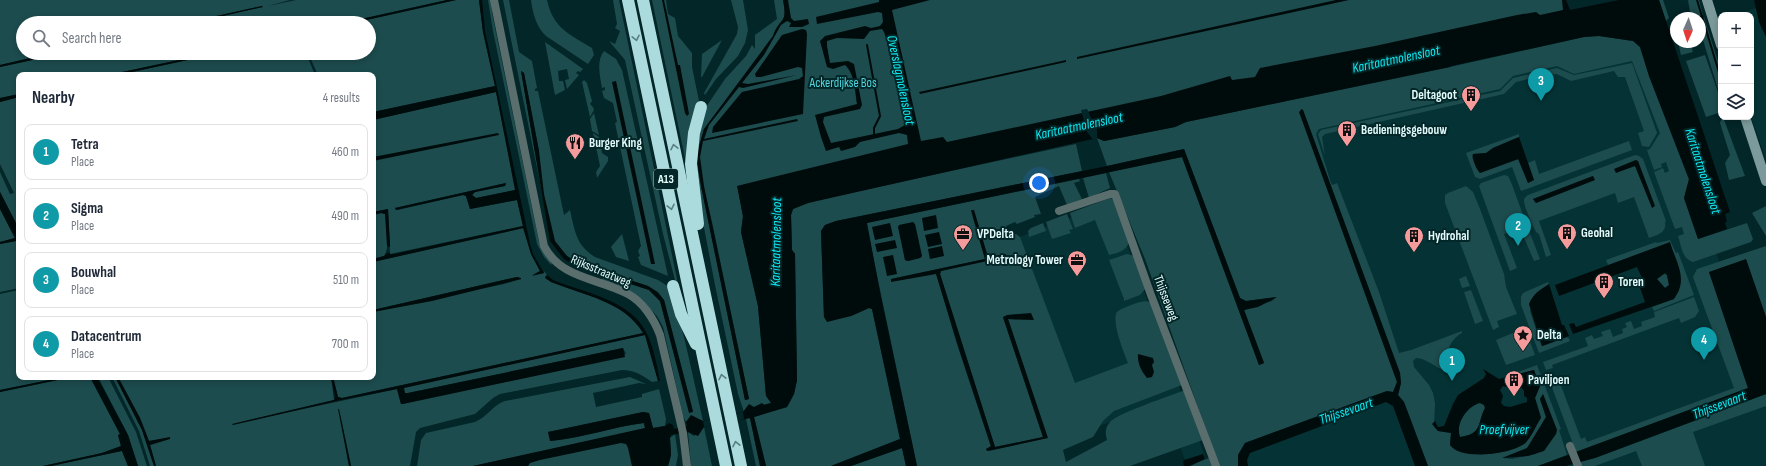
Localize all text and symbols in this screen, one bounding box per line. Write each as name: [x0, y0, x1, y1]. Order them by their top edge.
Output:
north arrow: [1670, 12, 1706, 48]
map controls: [1718, 12, 1754, 120]
button: +: [1718, 12, 1754, 48]
search box: [16, 16, 376, 60]
icon: search: [30, 27, 52, 49]
text: Search here: [62, 29, 122, 48]
water label: Overslagmolensloot: [883, 34, 919, 127]
one-way arrow: [632, 35, 640, 41]
water label: Karitaatmolensloot: [1351, 41, 1442, 77]
button: −: [1718, 48, 1754, 84]
pin: 3: [1528, 68, 1554, 101]
park label: Ackerdijkse Bos: [808, 75, 877, 91]
building icon: Deltagoot: [1460, 84, 1482, 112]
button: layers: [1718, 84, 1754, 120]
place label: Deltagoot: [1411, 87, 1458, 103]
text: Nearby: [32, 88, 75, 108]
text: 4 results: [323, 90, 360, 106]
water label: Karitaatmolensloot: [1034, 108, 1125, 144]
building icon: Bedieningsgebouw: [1336, 119, 1358, 147]
place label: Bedieningsgebouw: [1361, 122, 1447, 138]
water label: Karitaatmolensloot: [1681, 126, 1725, 217]
restaurant icon: Burger King: [564, 132, 586, 160]
text: Tetra: [71, 135, 99, 154]
place label: Burger King: [589, 135, 642, 151]
text: 1: [43, 144, 49, 160]
text: 460 m: [332, 144, 359, 160]
one-way arrow: [670, 144, 679, 150]
text: Place: [71, 154, 94, 170]
road number: A13: [654, 169, 678, 189]
your location: [1029, 173, 1049, 193]
water label: Karitaatmolensloot: [767, 197, 785, 287]
text: Sigma: [71, 199, 103, 218]
one-way arrow: [667, 203, 675, 210]
text: 2: [43, 208, 49, 224]
text: 490 m: [332, 208, 359, 224]
pin: 2: [1505, 213, 1531, 246]
text: Place: [71, 218, 94, 234]
building icon: Geohal: [1556, 222, 1578, 250]
office icon: VPDelta: [952, 223, 974, 251]
building icon: Hydrohal: [1403, 225, 1425, 253]
place label: Geohal: [1581, 225, 1613, 241]
place label: VPDelta: [977, 226, 1014, 242]
place label: Hydrohal: [1428, 228, 1470, 244]
office icon: Metrology Tower: [1066, 249, 1088, 277]
street label: Rijksstraatweg: [568, 251, 634, 291]
place label: Metrology Tower: [987, 252, 1063, 268]
text: Bouwhal: [71, 263, 116, 282]
building icon: Toren: [1593, 271, 1615, 299]
text: 3: [43, 272, 49, 288]
text: 510 m: [333, 272, 359, 288]
street label: Thijsseweg: [1150, 273, 1182, 323]
place label: Toren: [1618, 274, 1644, 290]
text: Place: [71, 282, 94, 298]
place icon: Delta: [1512, 324, 1534, 352]
text: Datacentrum: [71, 327, 141, 346]
place label: Delta: [1537, 327, 1562, 343]
pin: 4: [1691, 327, 1717, 360]
text: 4: [43, 336, 49, 352]
text: 700 m: [332, 336, 359, 352]
text: Place: [71, 346, 94, 362]
pin: 1: [1439, 348, 1465, 381]
building icon: Paviljoen: [1503, 369, 1525, 397]
place label: Paviljoen: [1528, 372, 1570, 388]
one-way arrow: [719, 374, 727, 380]
water label: Thijssevaart: [1690, 387, 1749, 423]
water label: Thijssevaart: [1317, 394, 1376, 428]
water label: Proefvijver: [1479, 421, 1530, 438]
one-way arrow: [732, 441, 741, 447]

